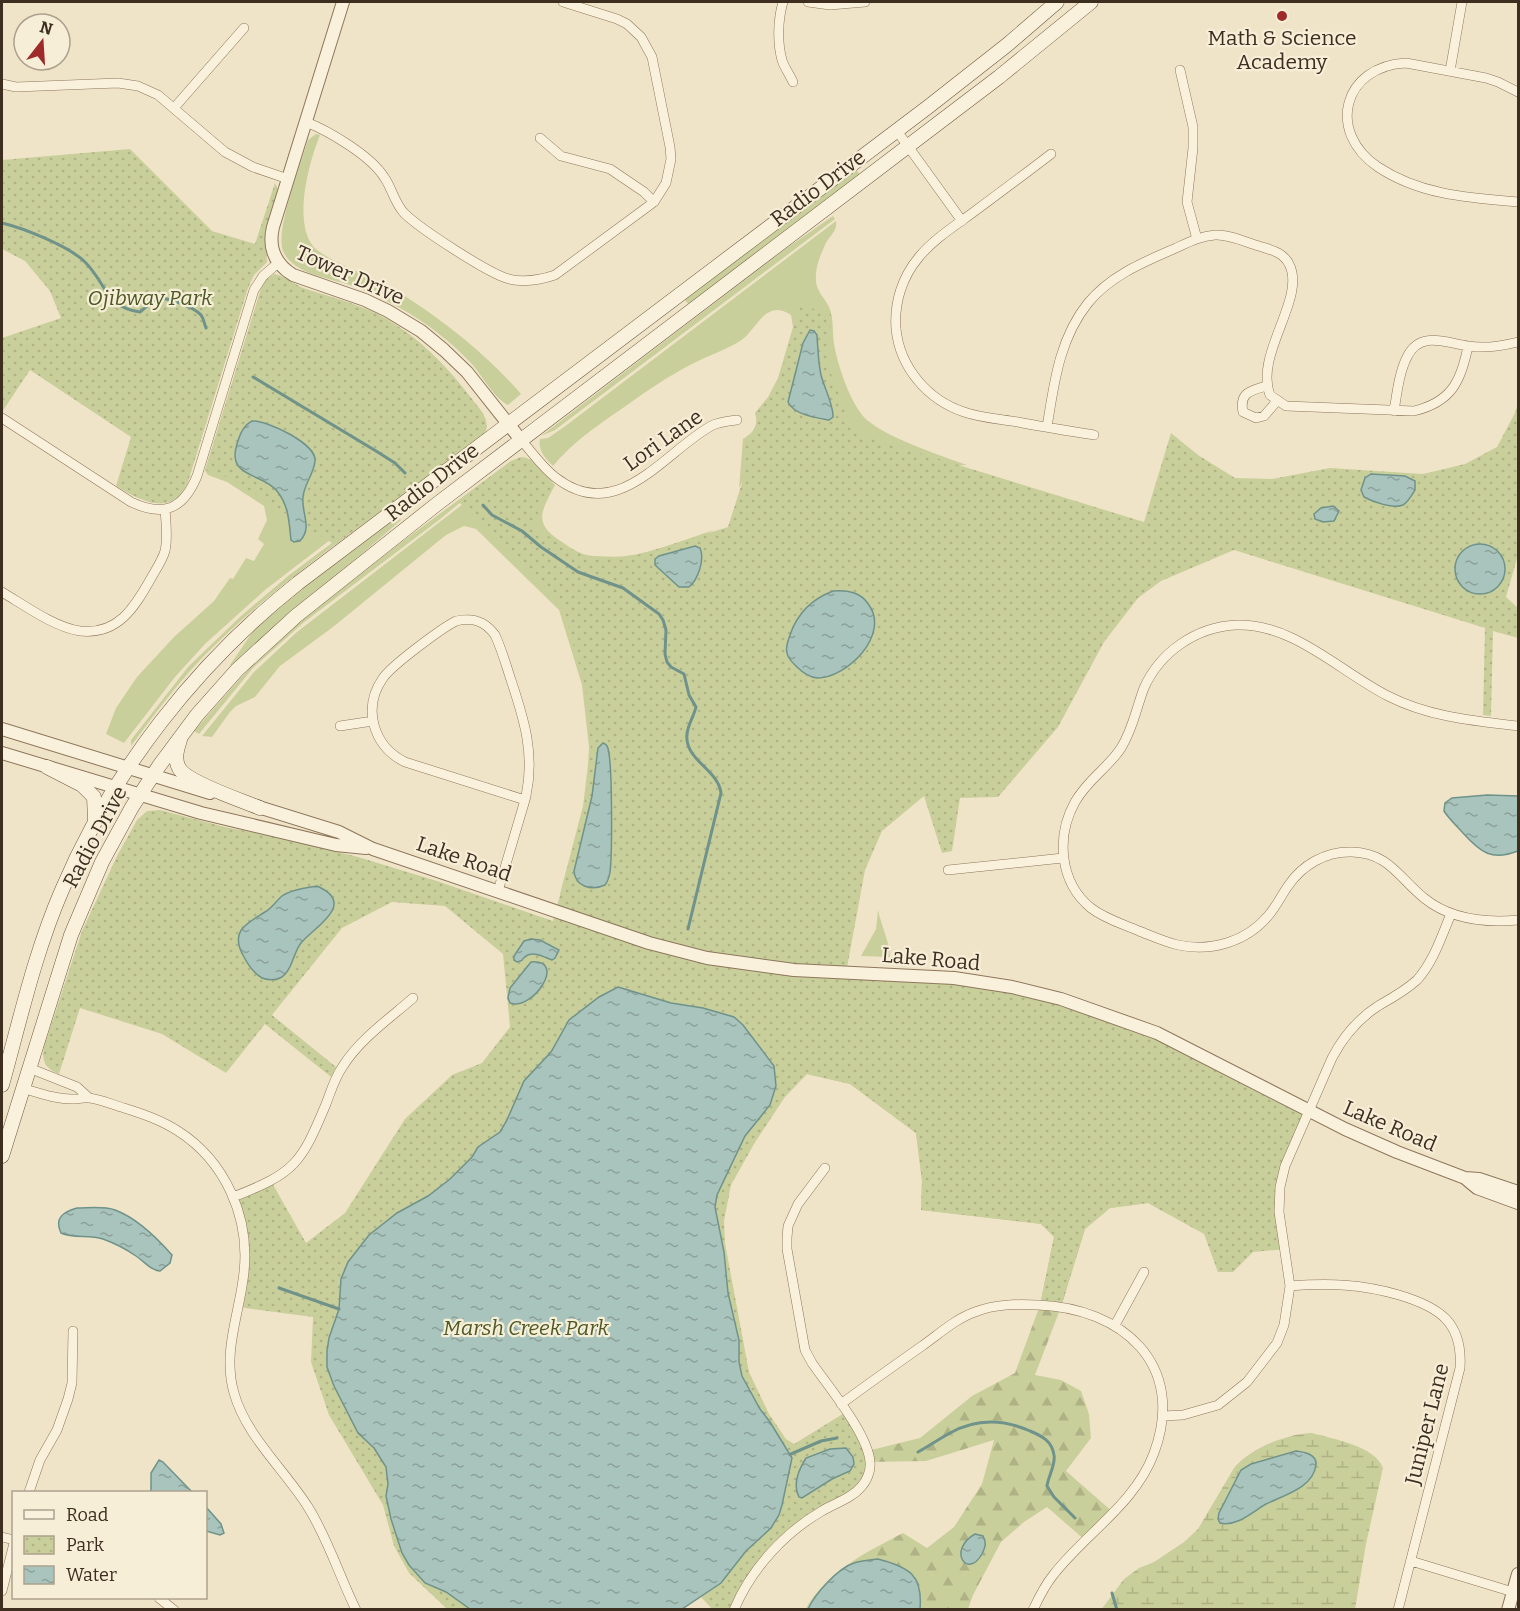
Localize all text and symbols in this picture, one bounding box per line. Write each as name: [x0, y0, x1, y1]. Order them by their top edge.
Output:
marker: Math & Science Academy: [1275, 9, 1289, 23]
north arrow: [12, 12, 72, 72]
text: N: [38, 17, 55, 39]
place label: Math & Science Academy: [1208, 25, 1356, 75]
street label: Radio Drive: [766, 144, 870, 232]
street label: Tower Drive: [292, 240, 408, 310]
park label: Ojibway Park: [88, 285, 213, 311]
street label: Lori Lane: [618, 403, 708, 477]
street label: Radio Drive: [380, 437, 484, 527]
street label: Radio Drive: [57, 782, 133, 892]
street label: Lake Road: [413, 831, 515, 887]
street label: Lake Road: [881, 942, 981, 976]
street label: Lake Road: [1339, 1095, 1441, 1157]
park label: Marsh Creek Park: [443, 1315, 610, 1341]
street label: Juniper Lane: [1399, 1361, 1455, 1488]
legend: [12, 1491, 207, 1599]
text: Road: [66, 1504, 109, 1526]
text: Park: [66, 1534, 105, 1556]
text: Water: [66, 1564, 117, 1586]

